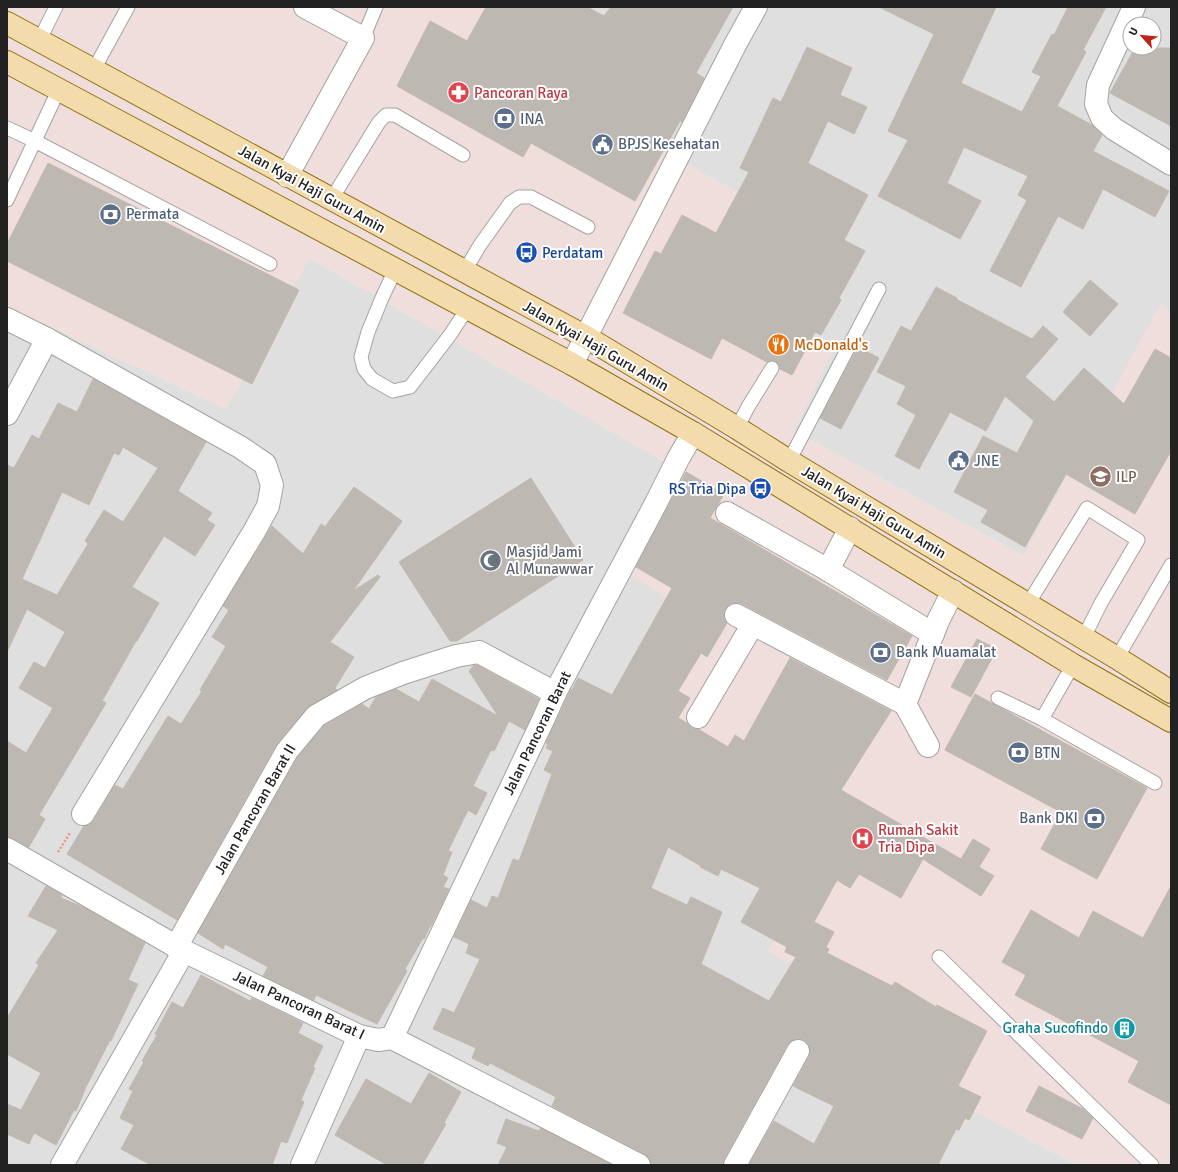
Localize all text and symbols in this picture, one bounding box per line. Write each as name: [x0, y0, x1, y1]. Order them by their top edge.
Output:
north arrow: [1122, 16, 1162, 56]
text: U: [1126, 25, 1141, 38]
pharmacy icon: Pancoran Raya: [446, 80, 472, 106]
place label: Pancoran Raya: [474, 84, 568, 102]
bank icon: INA: [491, 106, 517, 132]
place label: INA: [520, 110, 544, 128]
public building icon: BPJS Kesehatan: [590, 131, 616, 157]
place label: BPJS Kesehatan: [618, 135, 720, 153]
street label: Jalan Kyai Haji Guru Amin: [235, 141, 389, 237]
bank icon: Permata: [98, 201, 124, 227]
place label: Permata: [126, 205, 179, 223]
bus stop icon: Perdatam: [513, 240, 539, 266]
place label: Perdatam: [542, 244, 603, 262]
street label: Jalan Kyai Haji Guru Amin: [520, 297, 672, 395]
restaurant icon: McDonald's: [765, 332, 791, 358]
place label: McDonald's: [794, 336, 869, 354]
public building icon: JNE: [946, 448, 972, 474]
place label: JNE: [974, 452, 999, 470]
street label: Jalan Kyai Haji Guru Amin: [798, 462, 950, 562]
school or university icon: ILP: [1088, 464, 1114, 490]
place label: ILP: [1116, 468, 1137, 486]
bus stop icon: RS Tria Dipa: [748, 476, 774, 502]
place label: RS Tria Dipa: [669, 480, 746, 498]
place label: Masjid Jami Al Munawwar: [506, 543, 594, 578]
mosque icon: Masjid Jami Al Munawwar: [478, 548, 504, 574]
bank icon: Bank Muamalat: [867, 639, 893, 665]
place label: Bank Muamalat: [896, 643, 996, 661]
street label: Jalan Pancoran Barat: [499, 668, 575, 798]
bank icon: BTN: [1005, 740, 1031, 766]
street label: Jalan Pancoran Barat II: [210, 741, 300, 877]
place label: BTN: [1034, 744, 1060, 762]
bank icon: Bank DKI: [1081, 805, 1107, 831]
place label: Bank DKI: [1019, 809, 1078, 827]
place label: Rumah Sakit Tria Dipa: [878, 821, 959, 856]
hospital icon: Rumah Sakit Tria Dipa: [849, 826, 875, 852]
street label: Jalan Pancoran Barat I: [230, 967, 368, 1043]
building icon: Graha Sucofindo: [1111, 1015, 1137, 1041]
place label: Graha Sucofindo: [1002, 1019, 1108, 1037]

